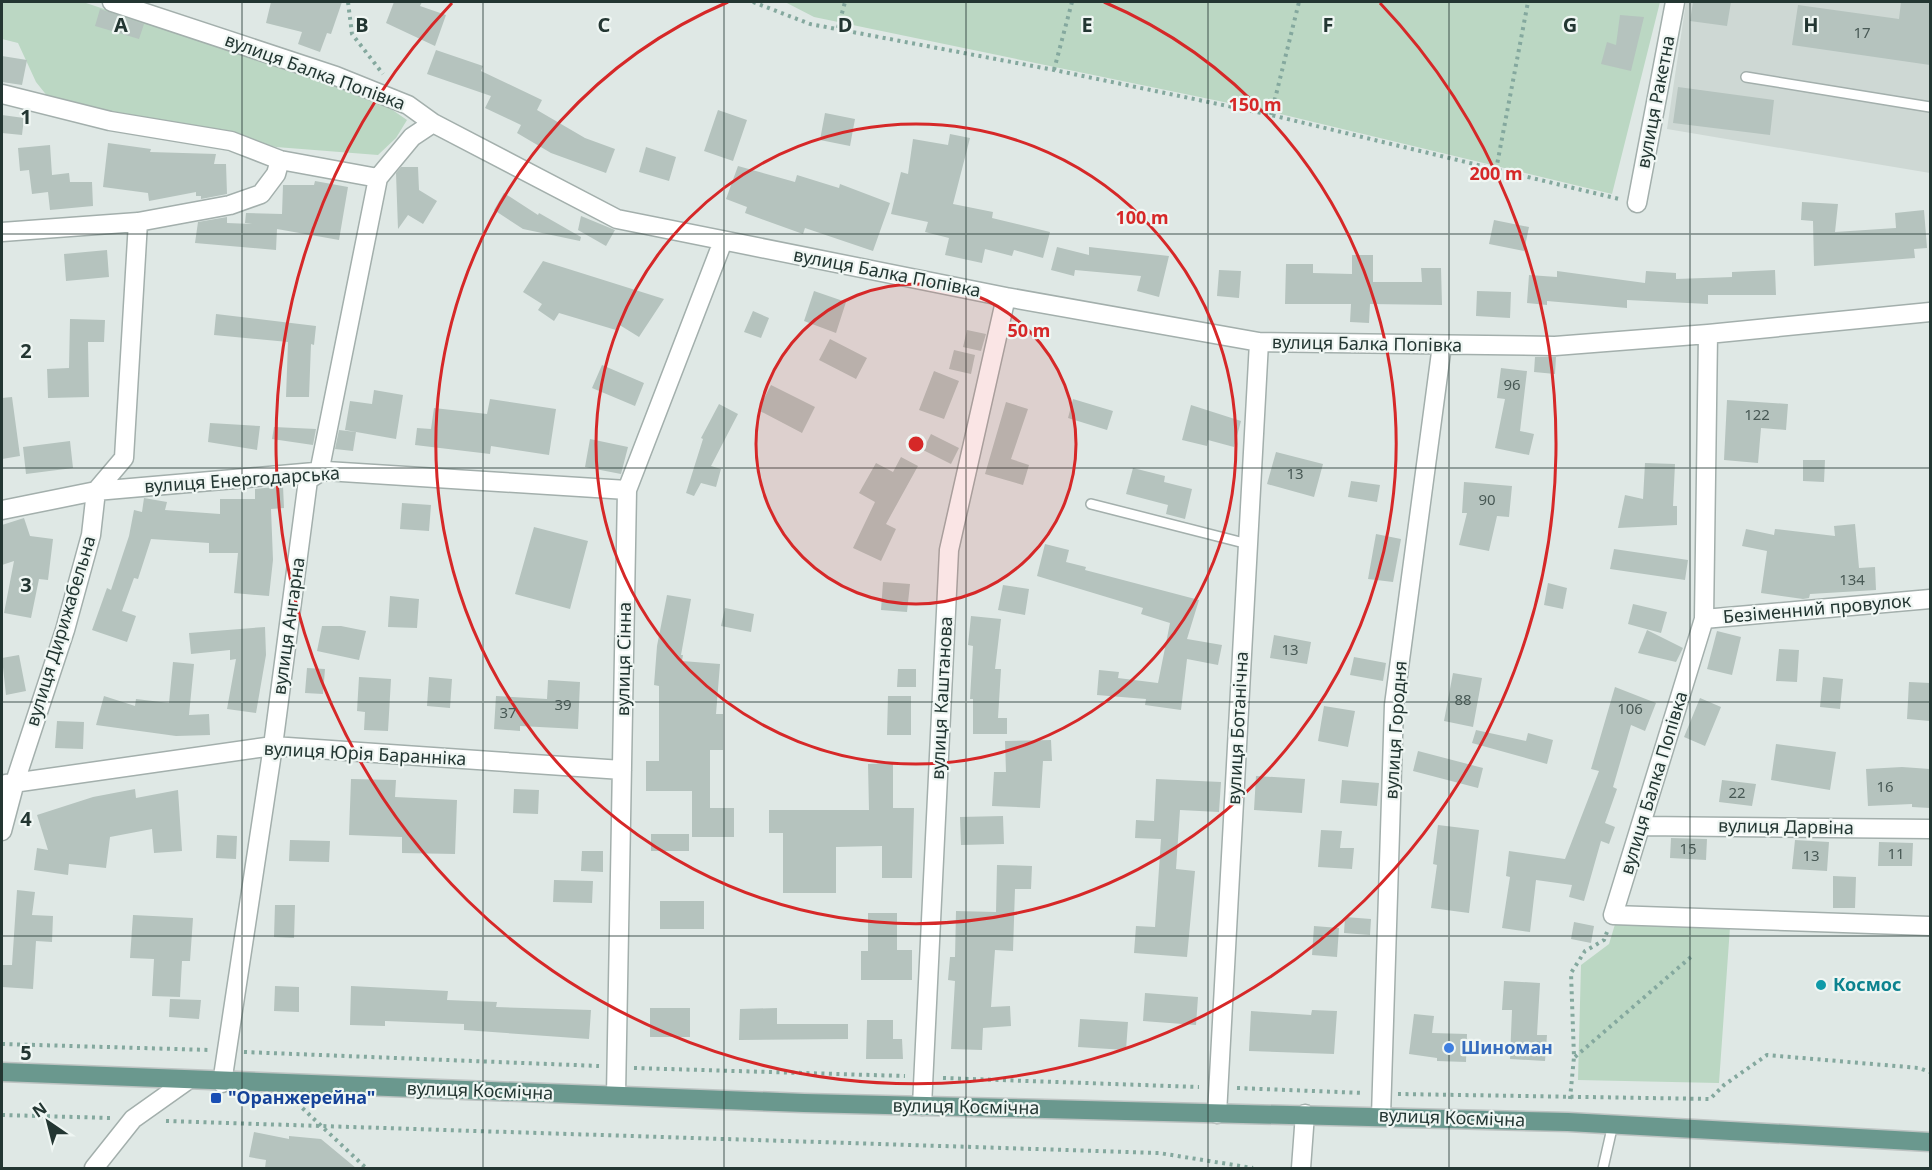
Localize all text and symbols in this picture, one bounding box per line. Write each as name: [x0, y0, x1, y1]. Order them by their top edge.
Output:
text: A: [114, 11, 128, 38]
text: B: [355, 11, 369, 38]
text: C: [598, 11, 611, 38]
text: D: [838, 11, 852, 38]
text: E: [1081, 11, 1093, 38]
text: F: [1323, 11, 1333, 38]
text: G: [1563, 11, 1577, 38]
text: H: [1803, 11, 1819, 38]
house number: 17: [1853, 22, 1871, 42]
street label: вулиця Балка Попівка: [222, 27, 409, 115]
street label: вулиця Ракетна: [1630, 33, 1680, 170]
text: 150 m: [1228, 92, 1282, 116]
text: 1: [20, 103, 32, 130]
text: 200 m: [1469, 161, 1523, 185]
text: 100 m: [1115, 205, 1169, 229]
street label: вулиця Балка Попівка: [791, 242, 983, 302]
text: 50 m: [1008, 318, 1050, 342]
street label: вулиця Балка Попівка: [1272, 329, 1462, 357]
text: 2: [20, 337, 32, 364]
house number: 96: [1503, 374, 1521, 394]
house number: 122: [1744, 404, 1770, 424]
centre of rings: [906, 434, 926, 454]
street label: вулиця Енергодарська: [143, 460, 341, 498]
house number: 13: [1286, 463, 1304, 483]
house number: 90: [1478, 489, 1496, 509]
street label: вулиця Дирижабельна: [20, 533, 100, 729]
street label: вулиця Ангарна: [266, 556, 310, 696]
house number: 134: [1839, 569, 1865, 589]
text: 3: [20, 571, 32, 598]
street label: Безіменний провулок: [1722, 588, 1912, 628]
street label: вулиця Сінна: [610, 602, 636, 716]
street label: вулиця Каштанова: [925, 616, 957, 780]
house number: 13: [1281, 639, 1299, 659]
street label: вулиця Ботанічна: [1221, 651, 1253, 805]
street label: вулиця Городня: [1378, 660, 1412, 800]
street label: вулиця Балка Попівка: [1614, 688, 1692, 877]
house number: 88: [1454, 689, 1472, 709]
house number: 39: [554, 694, 572, 714]
house number: 106: [1617, 698, 1643, 718]
house number: 37: [499, 702, 517, 722]
street label: вулиця Юрія Баранніка: [263, 736, 467, 770]
house number: 16: [1876, 776, 1894, 796]
house number: 22: [1728, 782, 1746, 802]
text: 4: [20, 805, 32, 832]
street label: вулиця Дарвіна: [1718, 813, 1854, 839]
house number: 15: [1679, 838, 1697, 858]
house number: 11: [1887, 843, 1905, 863]
house number: 13: [1802, 845, 1820, 865]
place label: Космос: [1833, 972, 1901, 996]
marker: Космос: [1814, 978, 1828, 992]
place label: Шиноман: [1461, 1035, 1553, 1059]
text: 5: [20, 1039, 32, 1066]
marker: Шиноман: [1442, 1041, 1456, 1055]
street label: вулиця Космічна: [406, 1075, 554, 1105]
place label: "Оранжерейна": [228, 1085, 375, 1109]
marker: "Оранжерейна": [209, 1091, 223, 1105]
north arrow: [18, 1092, 78, 1152]
street label: вулиця Космічна: [892, 1093, 1040, 1119]
text: N: [28, 1097, 51, 1122]
street label: вулиця Космічна: [1378, 1102, 1526, 1132]

